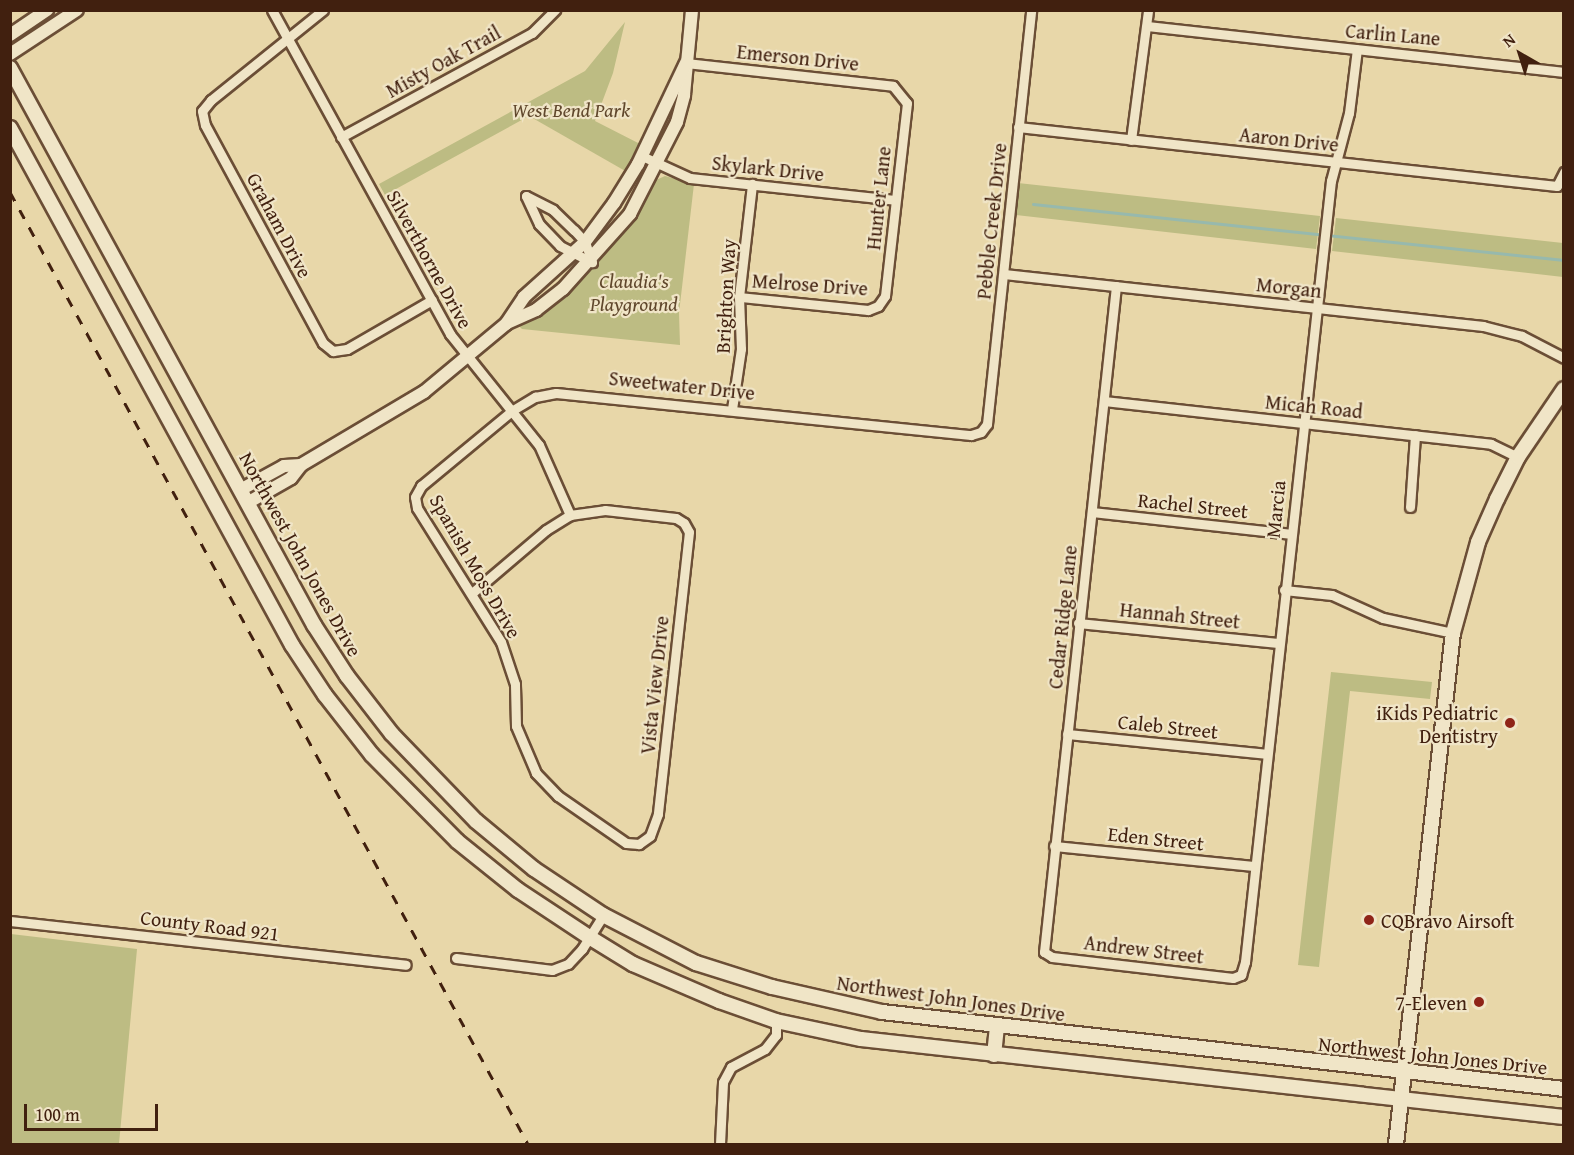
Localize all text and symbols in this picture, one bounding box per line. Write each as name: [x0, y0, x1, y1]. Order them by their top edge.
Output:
street label: Carlin Lane: [1345, 18, 1441, 50]
street label: Misty Oak Trail: [381, 20, 505, 102]
north arrow: [1490, 24, 1550, 84]
text: N: [1497, 27, 1520, 53]
street label: Emerson Drive: [736, 39, 860, 75]
park label: West Bend Park: [512, 97, 630, 121]
street label: Aaron Drive: [1238, 122, 1340, 156]
street label: Pebble Creek Drive: [971, 142, 1011, 300]
street label: Hunter Lane: [861, 145, 895, 251]
street label: Skylark Drive: [711, 150, 825, 186]
street label: Graham Drive: [242, 168, 318, 282]
street label: Silverthorne Drive: [382, 186, 478, 332]
street label: Brighton Way: [710, 238, 740, 354]
park label: Claudia's Playground: [590, 268, 678, 315]
street label: Melrose Drive: [751, 268, 869, 300]
street label: Morgan: [1255, 272, 1323, 302]
street label: Sweetwater Drive: [608, 365, 756, 405]
street label: Micah Road: [1264, 389, 1364, 423]
street label: Northwest John Jones Drive: [235, 448, 367, 660]
street label: Marcia: [1260, 479, 1290, 539]
street label: Rachel Street: [1137, 487, 1249, 523]
street label: Spanish Moss Drive: [425, 490, 527, 642]
street label: Cedar Ridge Lane: [1043, 544, 1081, 690]
street label: Hannah Street: [1119, 597, 1241, 633]
street label: Vista View Drive: [635, 615, 673, 755]
place label: iKids Pediatric Dentistry: [1376, 700, 1498, 747]
street label: Caleb Street: [1117, 709, 1219, 743]
marker: iKids Pediatric Dentistry: [1503, 716, 1517, 730]
street label: Eden Street: [1107, 821, 1205, 855]
street label: County Road 921: [139, 905, 281, 945]
place label: CQBravo Airsoft: [1381, 908, 1514, 932]
marker: CQBravo Airsoft: [1362, 913, 1376, 927]
street label: Andrew Street: [1083, 930, 1205, 968]
street label: Northwest John Jones Drive: [835, 970, 1067, 1026]
place label: 7-Eleven: [1395, 990, 1467, 1014]
marker: 7-Eleven: [1472, 995, 1486, 1009]
street label: Northwest John Jones Drive: [1317, 1031, 1549, 1079]
scale bar: [27, 1092, 160, 1130]
text: 100 m: [35, 1101, 80, 1128]

